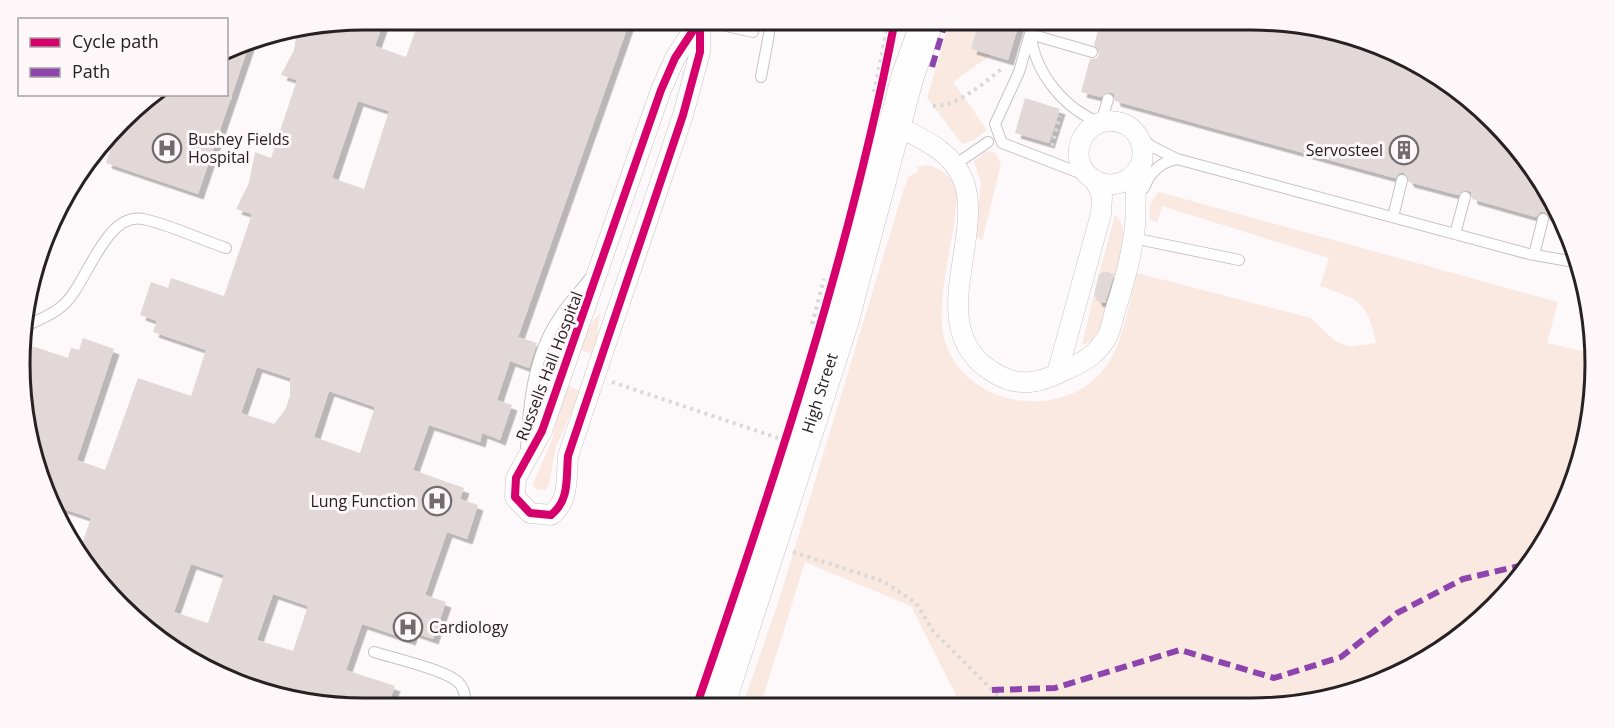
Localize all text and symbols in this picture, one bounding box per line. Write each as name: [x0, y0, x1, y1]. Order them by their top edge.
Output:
legend: [18, 18, 228, 96]
text: Cycle path: [72, 29, 159, 53]
text: Path: [72, 59, 110, 83]
place label: Bushey Fields Hospital: [188, 128, 289, 168]
hospital icon: Bushey Fields Hospital: [151, 132, 183, 164]
building icon: Servosteel: [1388, 134, 1420, 166]
place label: Servosteel: [1306, 139, 1383, 161]
street label: Russells Hall Hospital: [510, 288, 588, 444]
street label: High Street: [796, 350, 843, 436]
hospital icon: Lung Function: [421, 485, 453, 517]
place label: Lung Function: [310, 490, 416, 512]
hospital icon: Cardiology: [392, 611, 424, 643]
place label: Cardiology: [429, 616, 509, 638]

